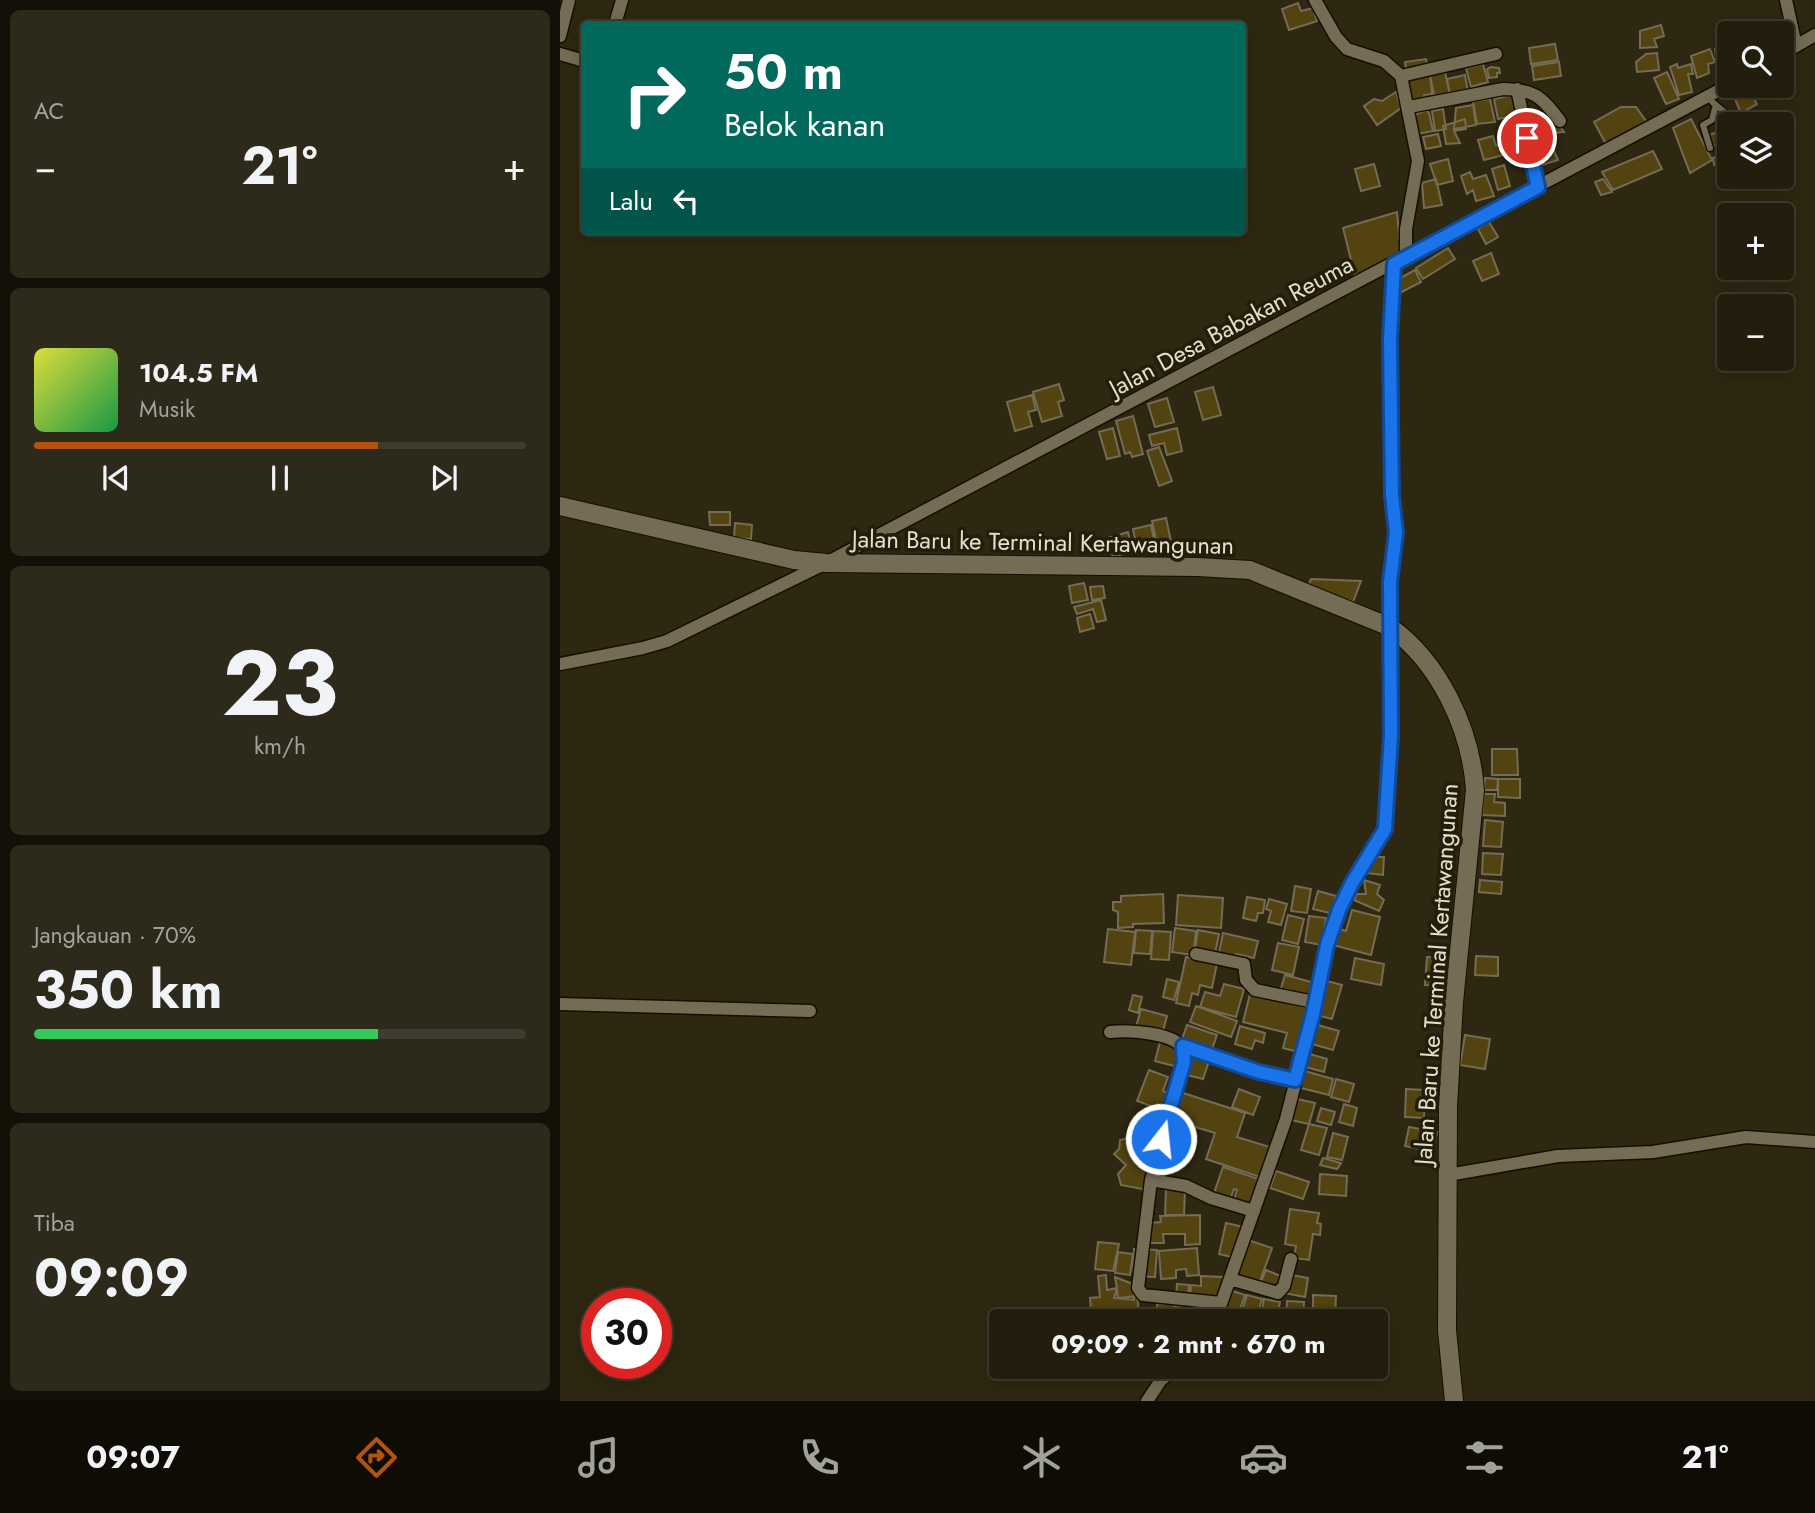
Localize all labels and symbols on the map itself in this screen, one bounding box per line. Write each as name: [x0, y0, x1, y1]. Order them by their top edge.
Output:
pin: [1497, 108, 1557, 168]
street label: Jalan Desa Babakan Reuma: [1100, 247, 1359, 407]
street label: Jalan Baru ke Terminal Kertawangunan: [849, 521, 1234, 563]
street label: Jalan Baru ke Terminal Kertawangunan: [1405, 782, 1467, 1169]
position arrow: [1124, 1102, 1198, 1176]
speed limit sign: 30: [581, 1288, 672, 1379]

